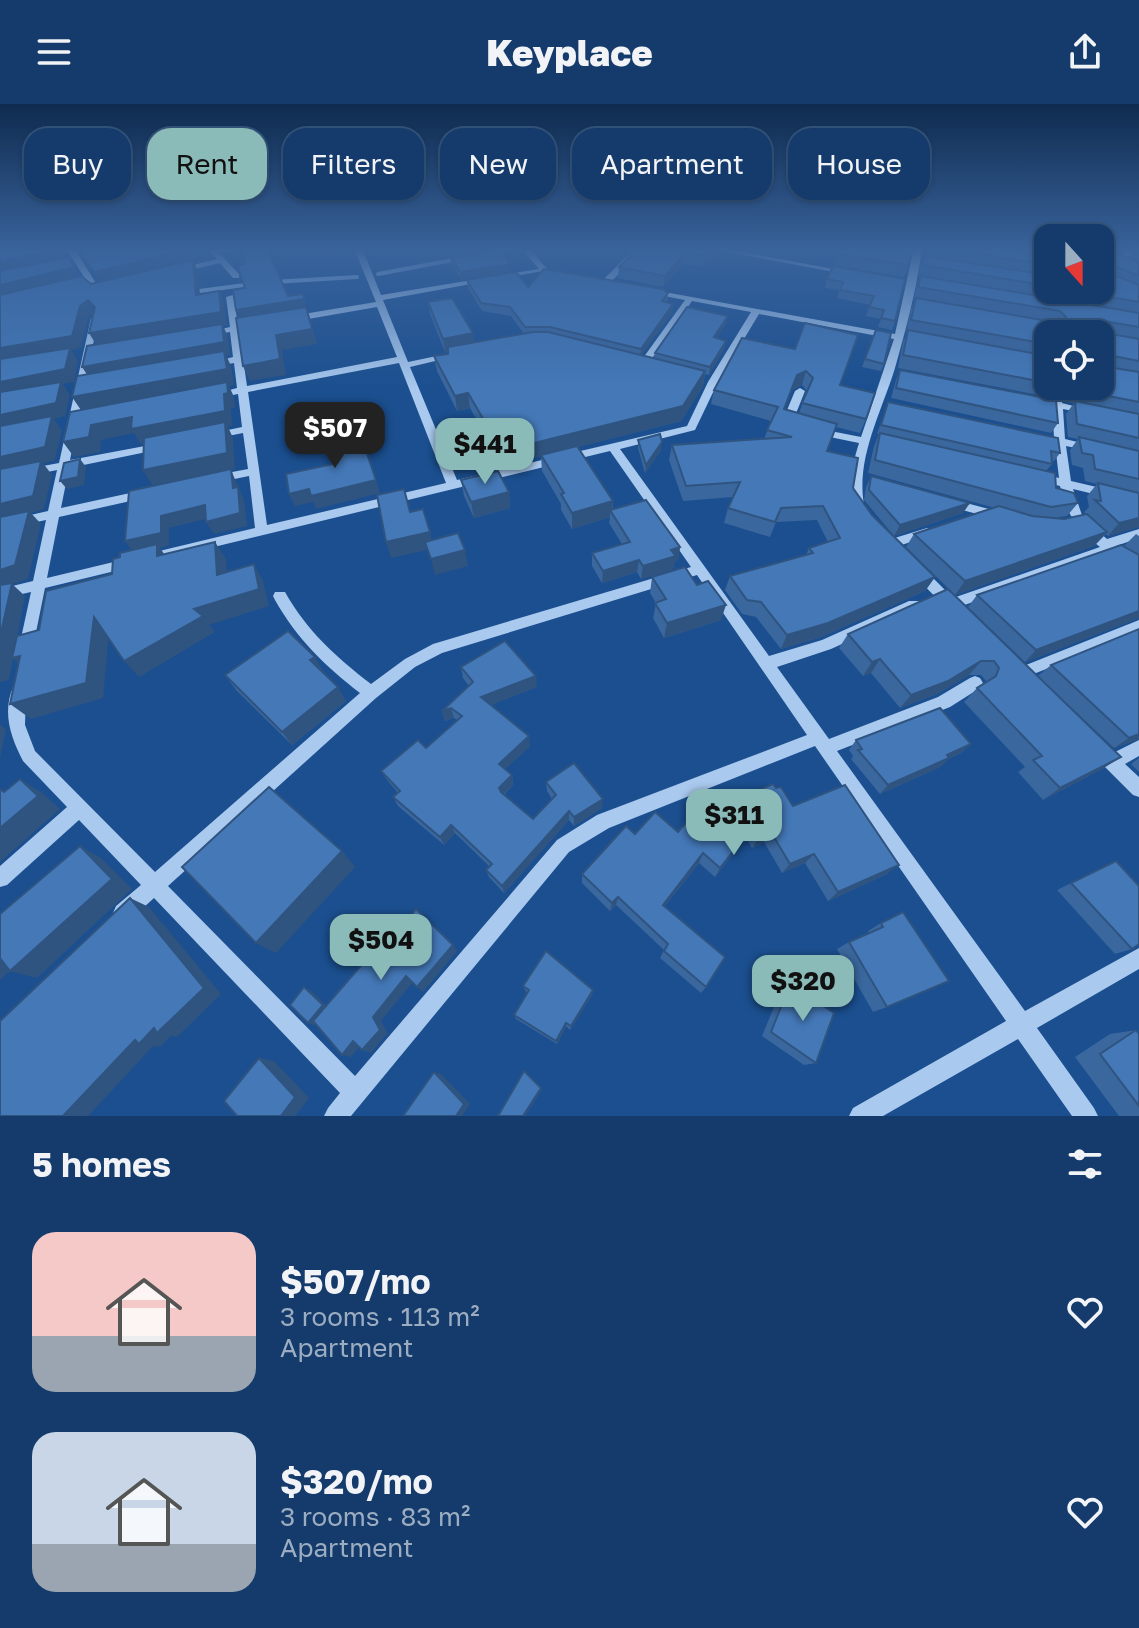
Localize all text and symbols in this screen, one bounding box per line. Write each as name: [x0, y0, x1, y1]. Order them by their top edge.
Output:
icon: menu: [32, 30, 76, 74]
icon: share: [1063, 30, 1107, 74]
text: Keyplace: [486, 31, 653, 74]
chip: Buy: [24, 128, 131, 200]
chip: Rent: [147, 128, 267, 200]
chip: Filters: [283, 128, 424, 200]
chip: New: [440, 128, 556, 200]
chip: Apartment: [572, 128, 772, 200]
chip: House: [788, 128, 930, 200]
north arrow: [1034, 224, 1114, 304]
map controls: [1034, 224, 1114, 400]
button: locate: [1034, 320, 1114, 400]
pin: $507: [288, 402, 382, 470]
text: $507: [303, 412, 367, 443]
pin: $441: [438, 418, 532, 486]
text: $441: [453, 428, 517, 459]
pin: $311: [687, 789, 781, 857]
text: $311: [704, 799, 764, 830]
pin: $504: [334, 914, 428, 982]
text: $504: [348, 924, 414, 955]
pin: $320: [756, 955, 850, 1023]
text: $320: [770, 965, 836, 996]
icon: filters: [1063, 1142, 1107, 1186]
text: 5 homes: [32, 1144, 171, 1184]
text: $507/mo: [280, 1261, 431, 1301]
icon: home: [96, 1264, 192, 1360]
icon: heart: [1063, 1290, 1107, 1334]
text: 3 rooms · 113 m²: [280, 1301, 480, 1332]
text: Apartment: [280, 1332, 413, 1363]
text: $320/mo: [280, 1461, 433, 1501]
icon: home: [96, 1464, 192, 1560]
icon: heart: [1063, 1490, 1107, 1534]
text: 3 rooms · 83 m²: [280, 1501, 470, 1532]
text: Apartment: [280, 1532, 413, 1563]

